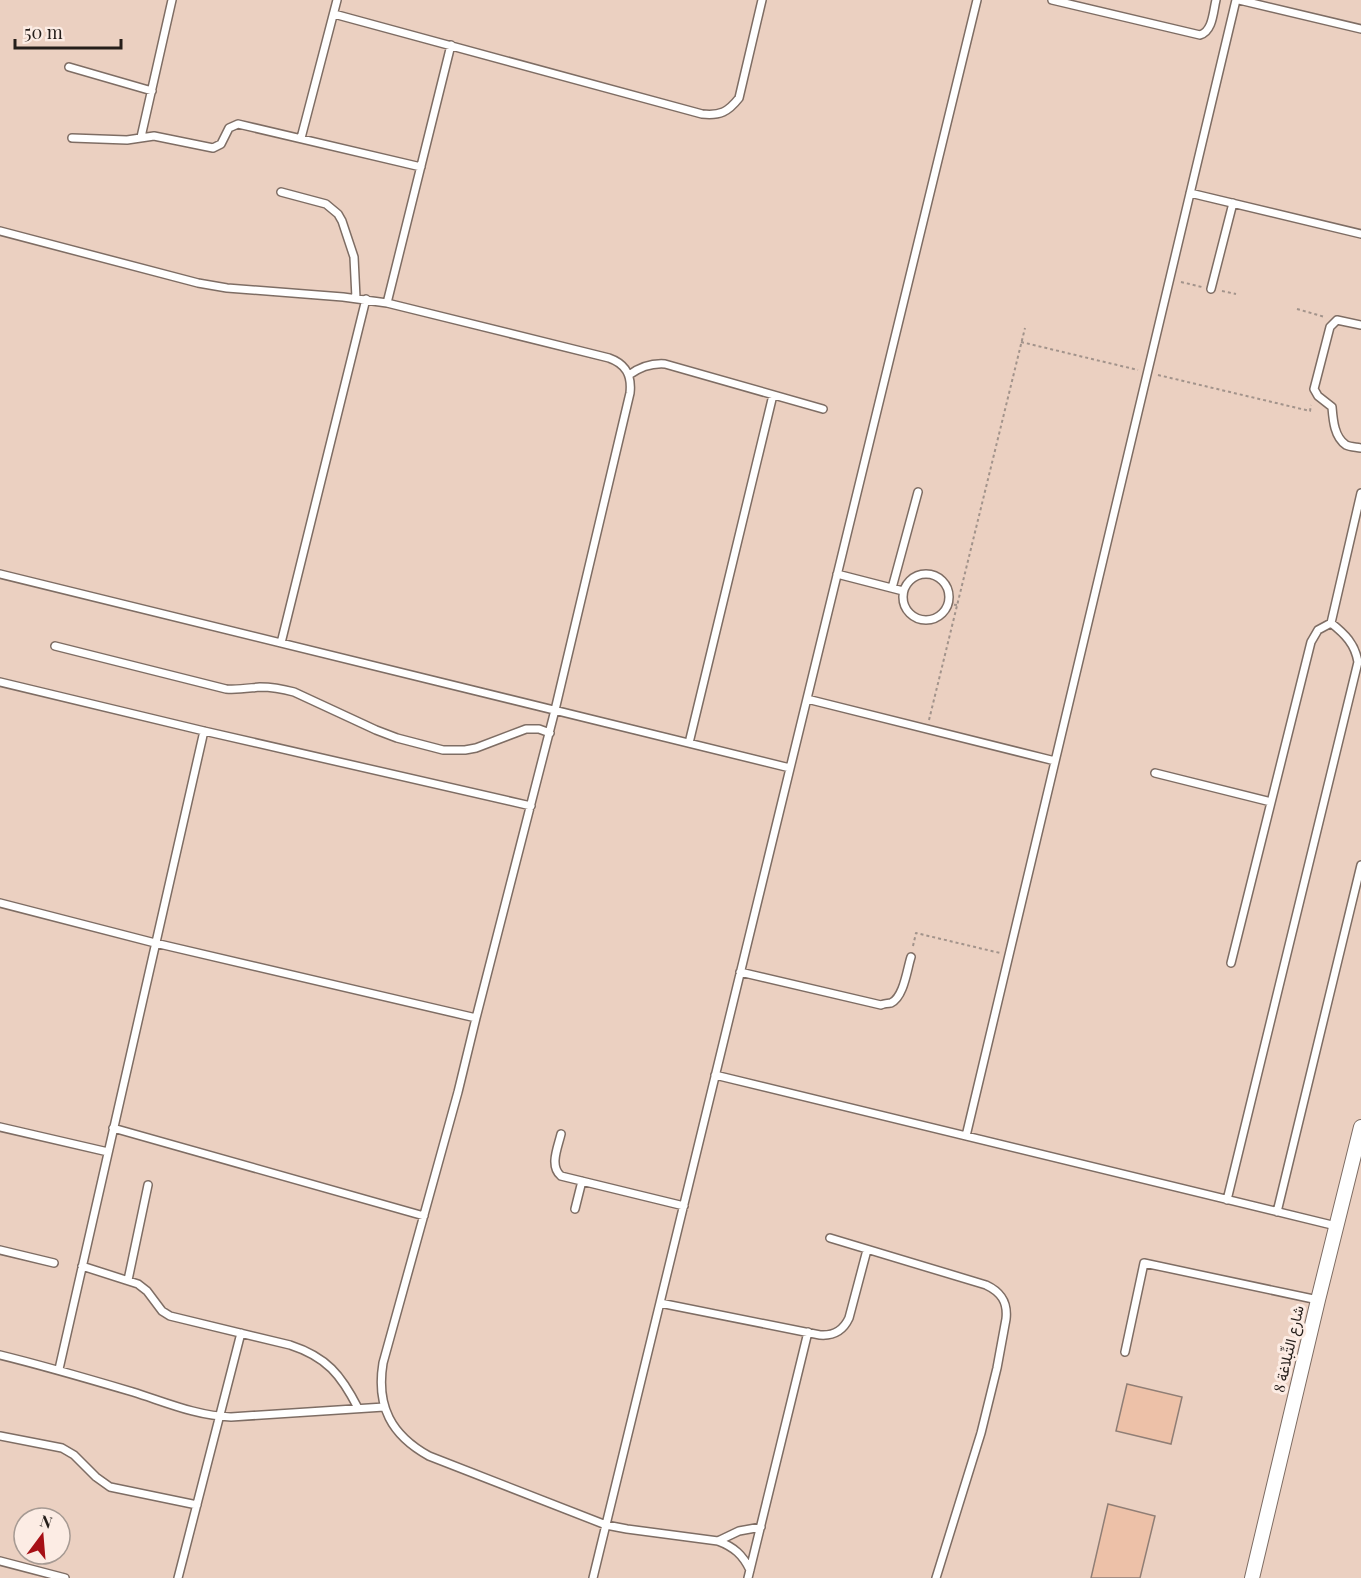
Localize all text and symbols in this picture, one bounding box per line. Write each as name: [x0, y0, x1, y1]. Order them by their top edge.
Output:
scale bar: [15, 12, 122, 50]
text: 50 m: [24, 20, 63, 44]
street label: شارع التِّبلاغة 8: [1268, 1303, 1310, 1395]
north arrow: [12, 1506, 72, 1566]
text: N: [38, 1509, 55, 1533]

